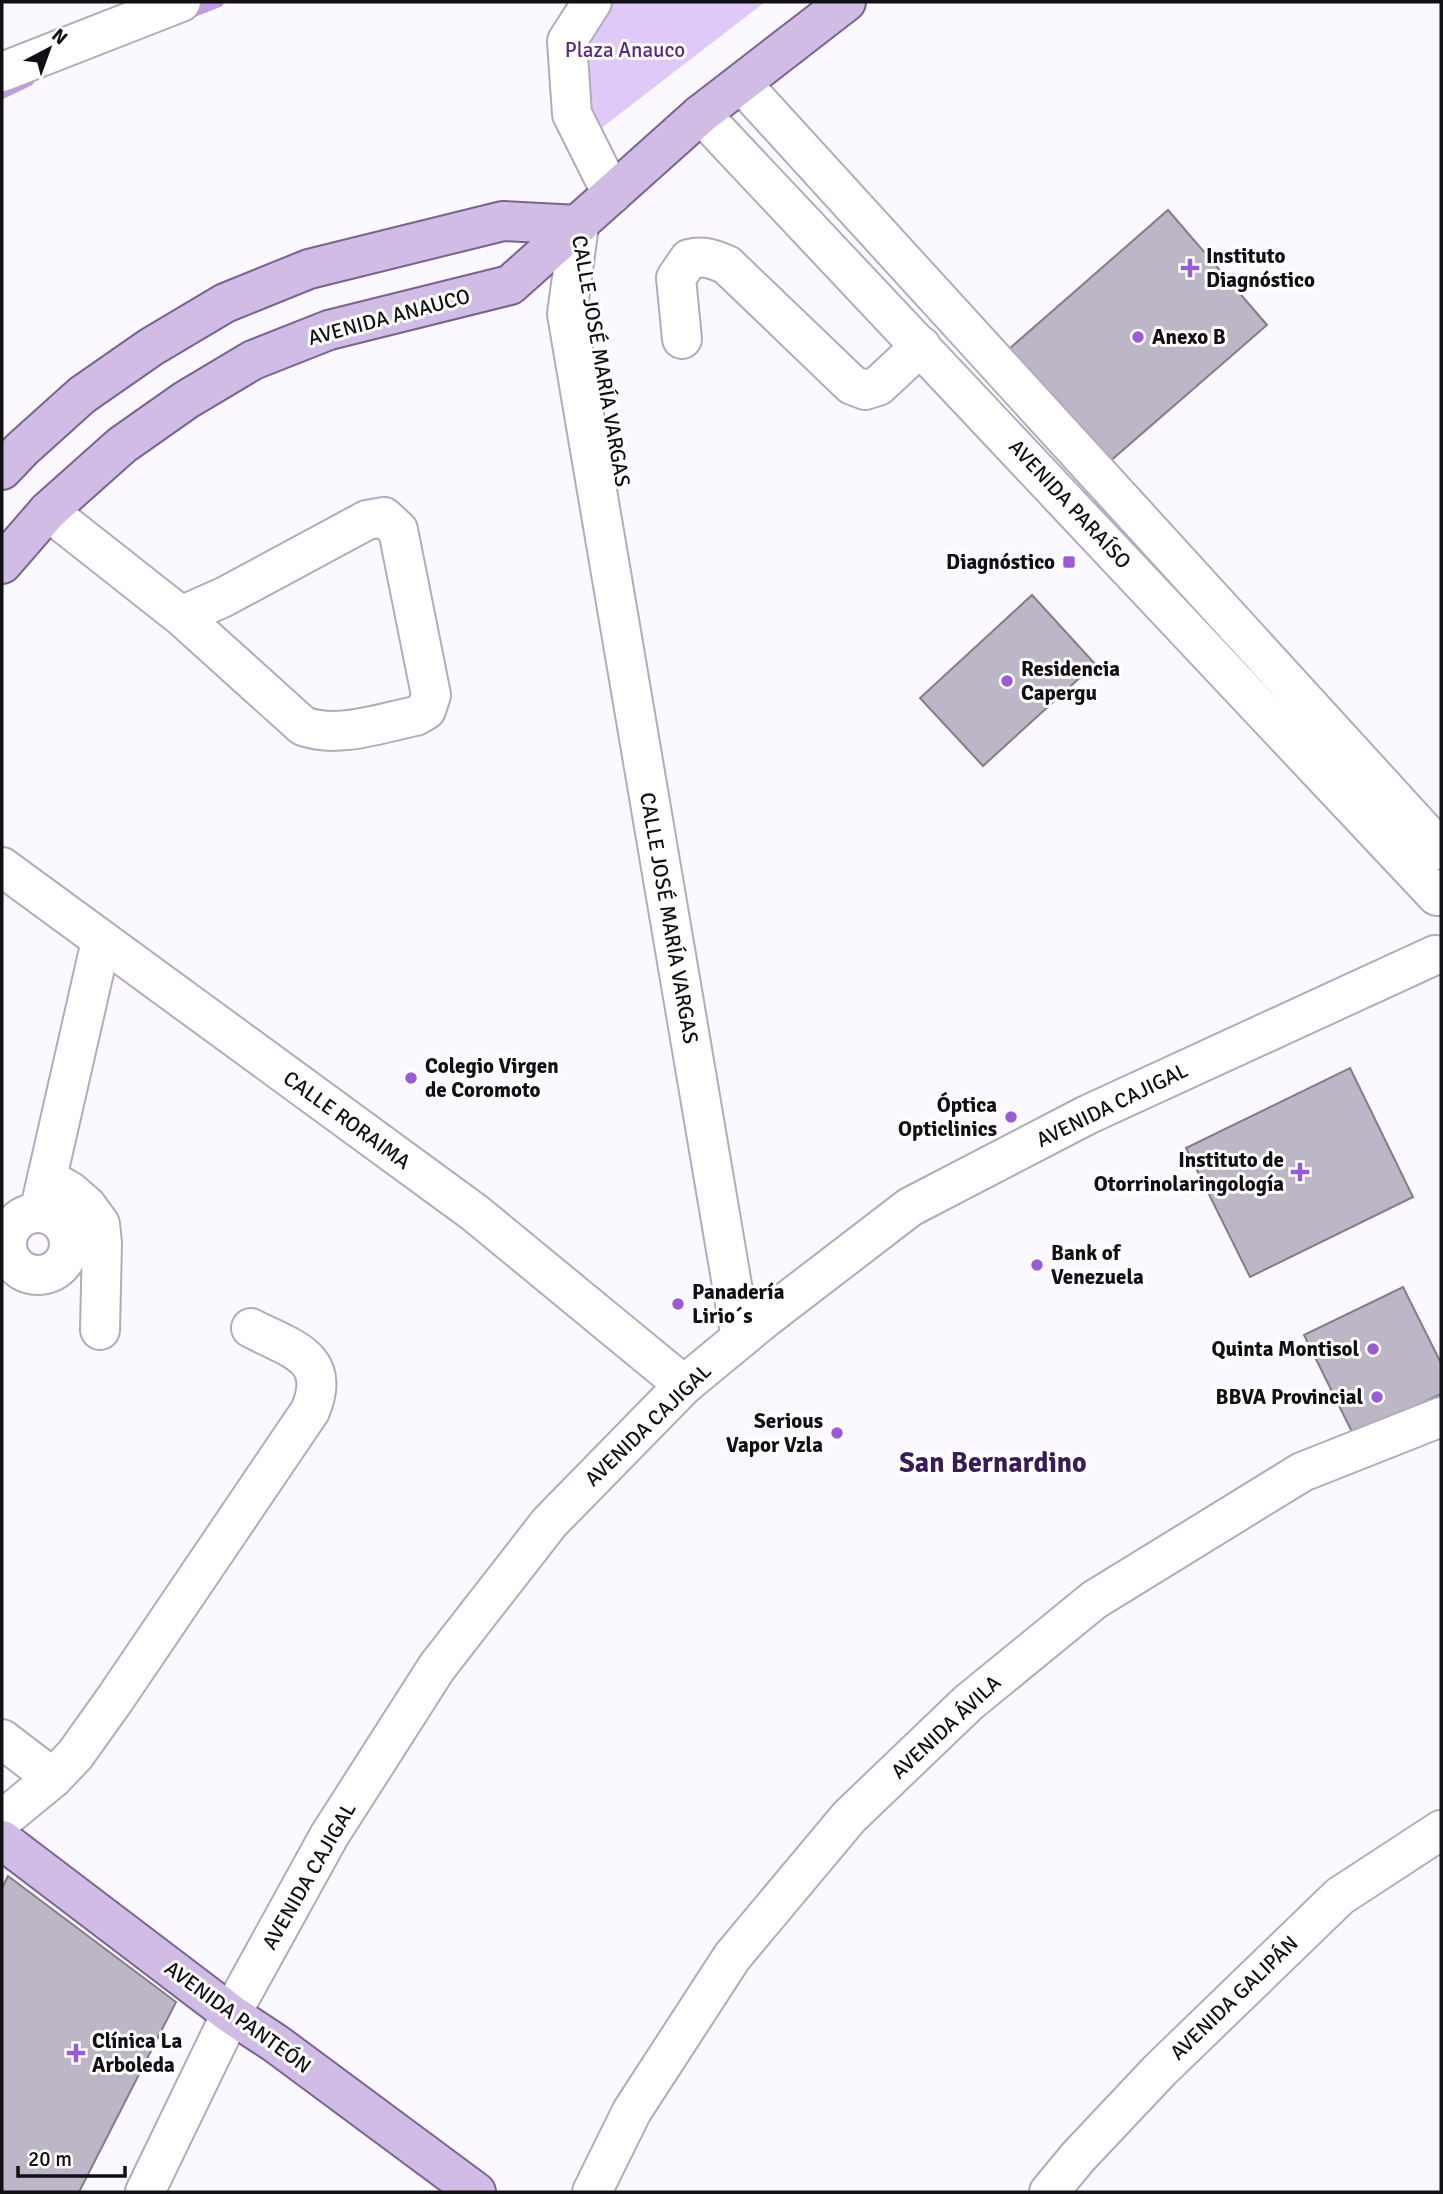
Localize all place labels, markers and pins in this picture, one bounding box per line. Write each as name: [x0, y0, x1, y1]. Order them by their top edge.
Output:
place label: Instituto Diagnóstico: [1206, 243, 1315, 293]
marker: Instituto Diagnóstico: [1180, 258, 1200, 278]
place label: Anexo B: [1152, 324, 1226, 350]
marker: Anexo B: [1130, 329, 1146, 345]
place label: Diagnóstico: [946, 549, 1055, 575]
marker: Diagnóstico: [1061, 554, 1077, 570]
place label: Residencia Capergu: [1021, 656, 1120, 706]
marker: Residencia Capergu: [999, 673, 1015, 689]
place label: Colegio Virgen de Coromoto: [425, 1053, 559, 1103]
marker: Colegio Virgen de Coromoto: [403, 1070, 419, 1086]
place label: Óptica Opticlinics: [898, 1091, 997, 1142]
marker: Óptica Opticlinics: [1003, 1109, 1019, 1125]
place label: Instituto de Otorrinolaringología: [1094, 1147, 1284, 1197]
marker: Instituto de Otorrinolaringología: [1290, 1162, 1310, 1182]
place label: Bank of Venezuela: [1051, 1240, 1144, 1290]
marker: Bank of Venezuela: [1029, 1257, 1045, 1273]
place label: Panadería Lirio´s: [692, 1279, 785, 1329]
marker: Panadería Lirio´s: [670, 1296, 686, 1312]
place label: Quinta Montisol: [1211, 1336, 1359, 1362]
marker: Quinta Montisol: [1365, 1341, 1381, 1357]
place label: BBVA Provincial: [1216, 1384, 1363, 1410]
marker: BBVA Provincial: [1369, 1389, 1385, 1405]
place label: Serious Vapor Vzla: [726, 1408, 823, 1458]
marker: Serious Vapor Vzla: [829, 1425, 845, 1441]
place label: Clínica La Arboleda: [92, 2028, 182, 2078]
marker: Clínica La Arboleda: [66, 2043, 86, 2063]

